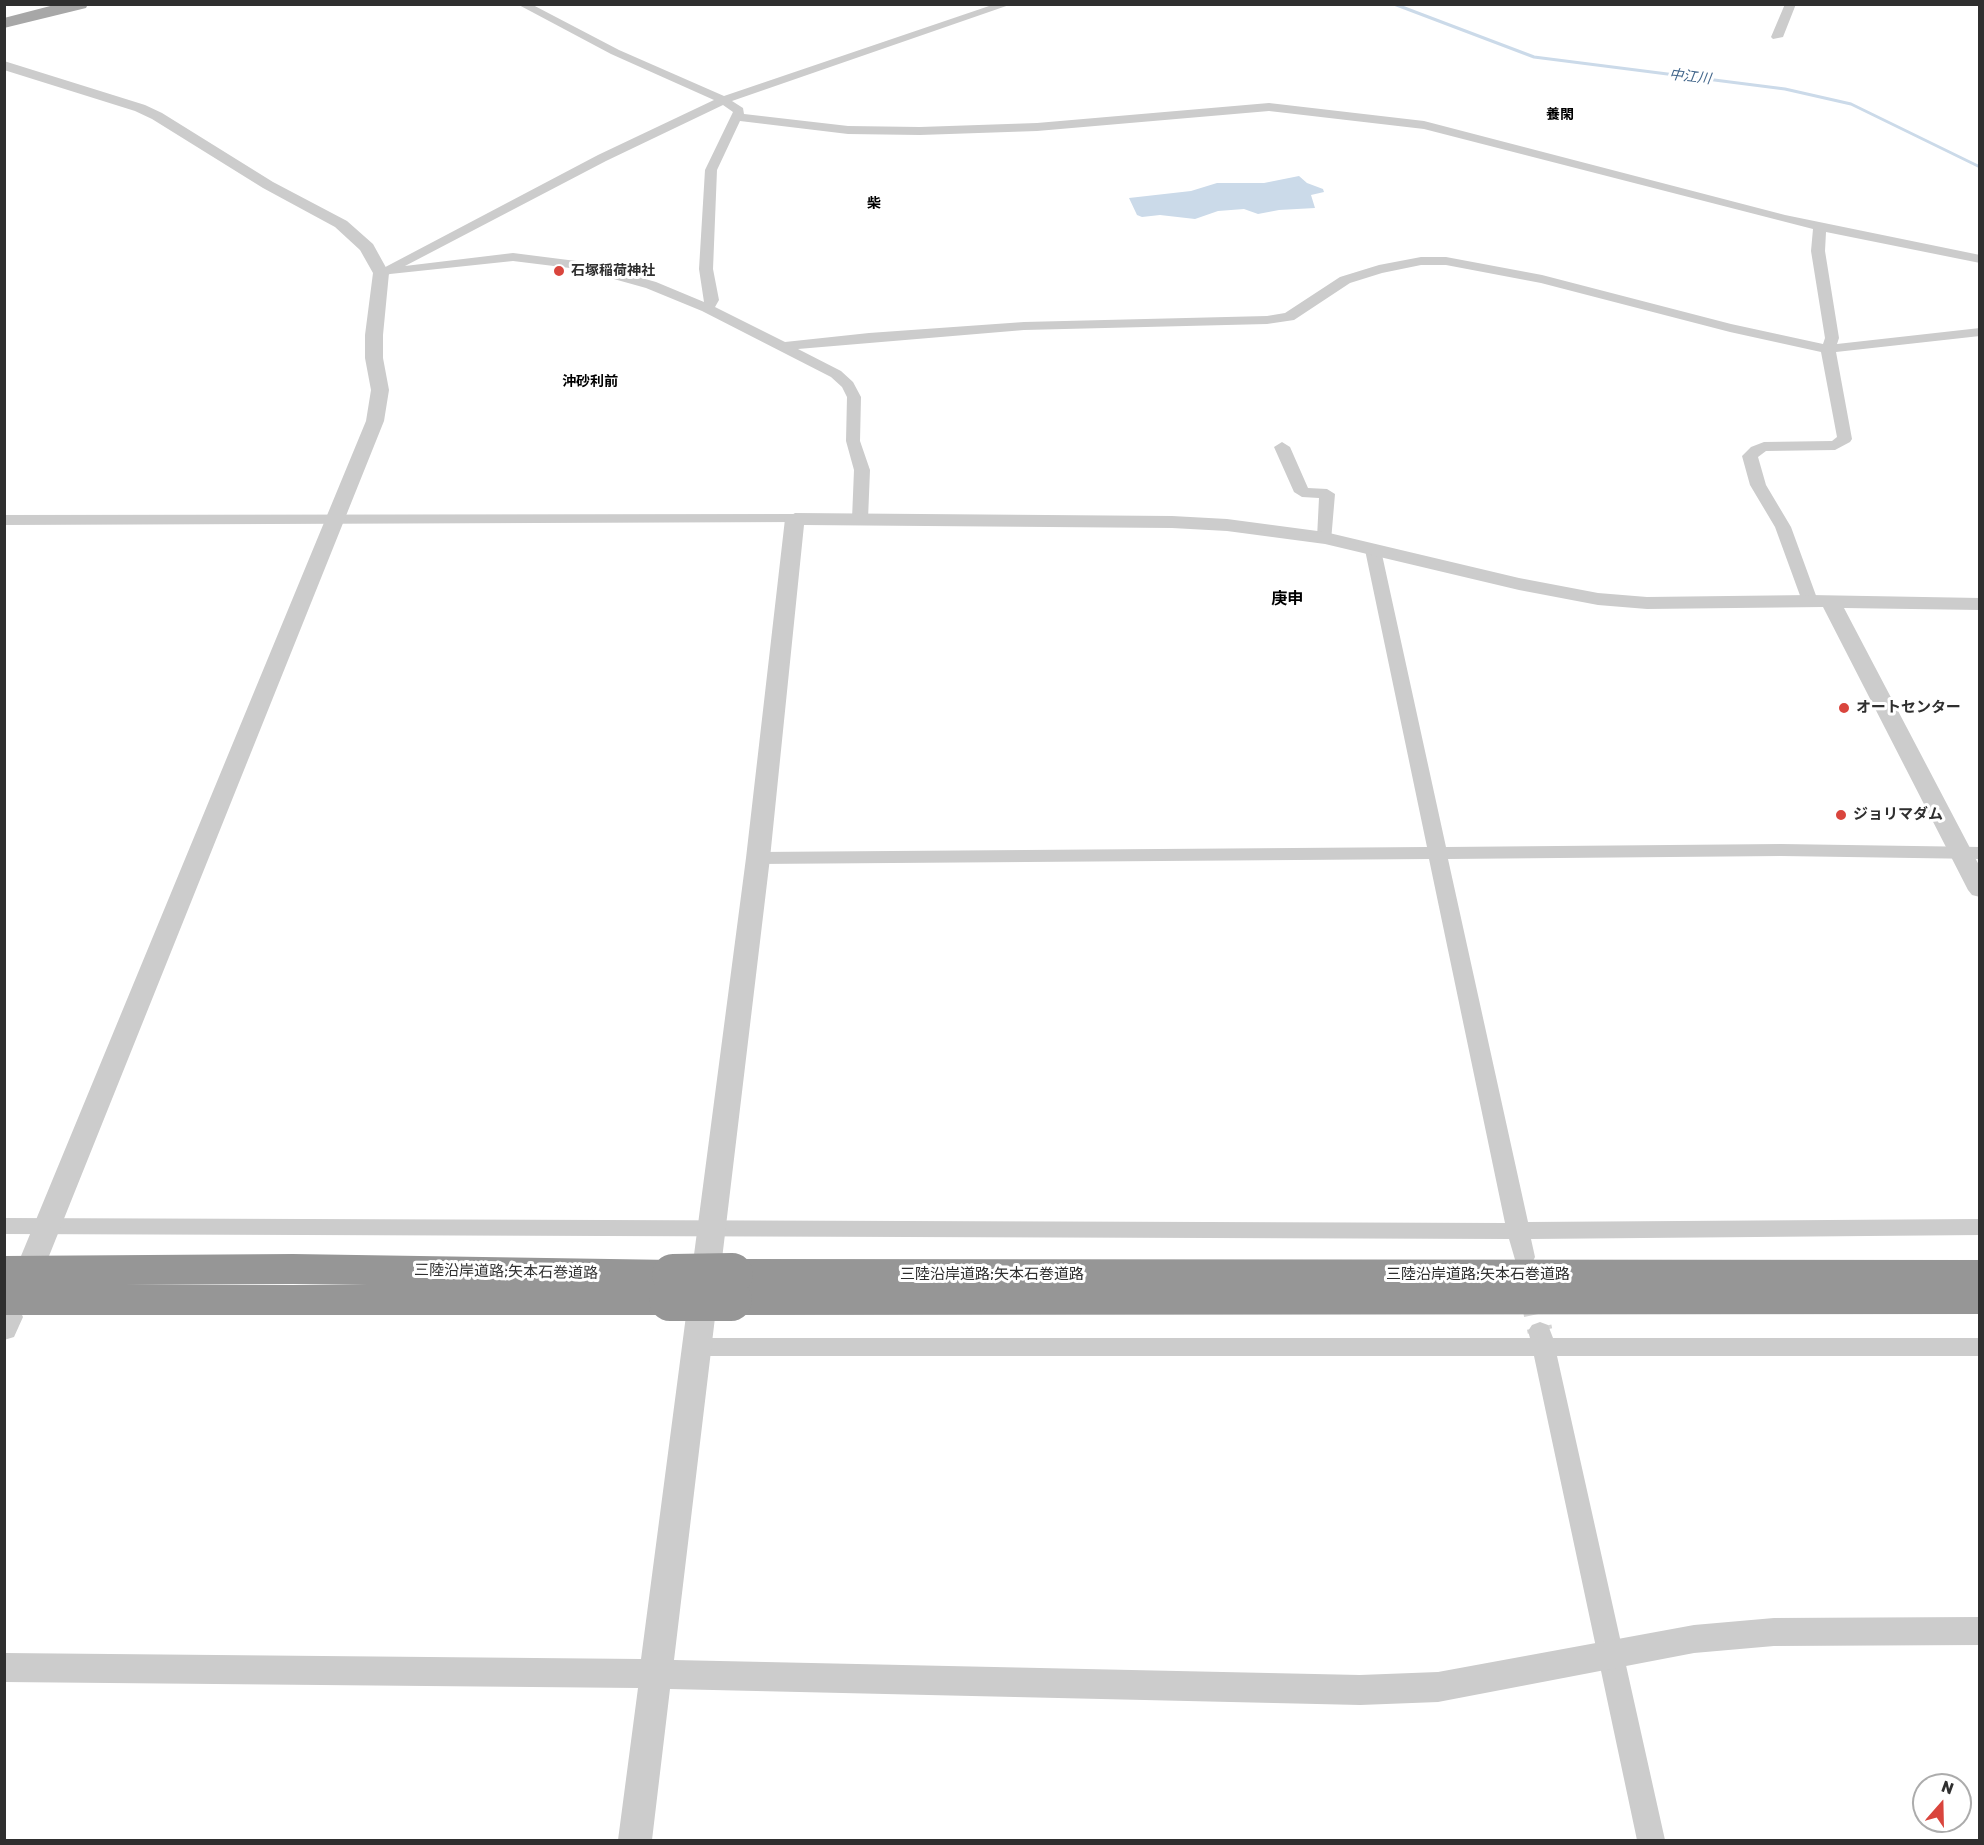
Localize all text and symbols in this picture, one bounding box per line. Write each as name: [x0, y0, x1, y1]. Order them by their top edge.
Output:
water label: 中江川: [1668, 66, 1712, 88]
district label: 養閑: [1546, 107, 1574, 123]
district label: 柴: [867, 196, 881, 212]
place label: 石塚稲荷神社: [571, 263, 655, 279]
marker: 石塚稲荷神社: [552, 264, 566, 278]
district label: 沖砂利前: [562, 374, 618, 390]
district label: 庚申: [1271, 589, 1303, 609]
place label: オートセンター: [1856, 699, 1961, 717]
marker: オートセンター: [1837, 701, 1851, 715]
place label: ジョリマダム: [1853, 806, 1943, 824]
marker: ジョリマダム: [1834, 808, 1848, 822]
street label: 三陸沿岸道路;矢本石巻道路: [414, 1261, 598, 1283]
street label: 三陸沿岸道路;矢本石巻道路: [900, 1266, 1084, 1284]
street label: 三陸沿岸道路;矢本石巻道路: [1386, 1266, 1570, 1284]
north arrow: [1912, 1773, 1972, 1833]
text: N: [1939, 1777, 1956, 1798]

